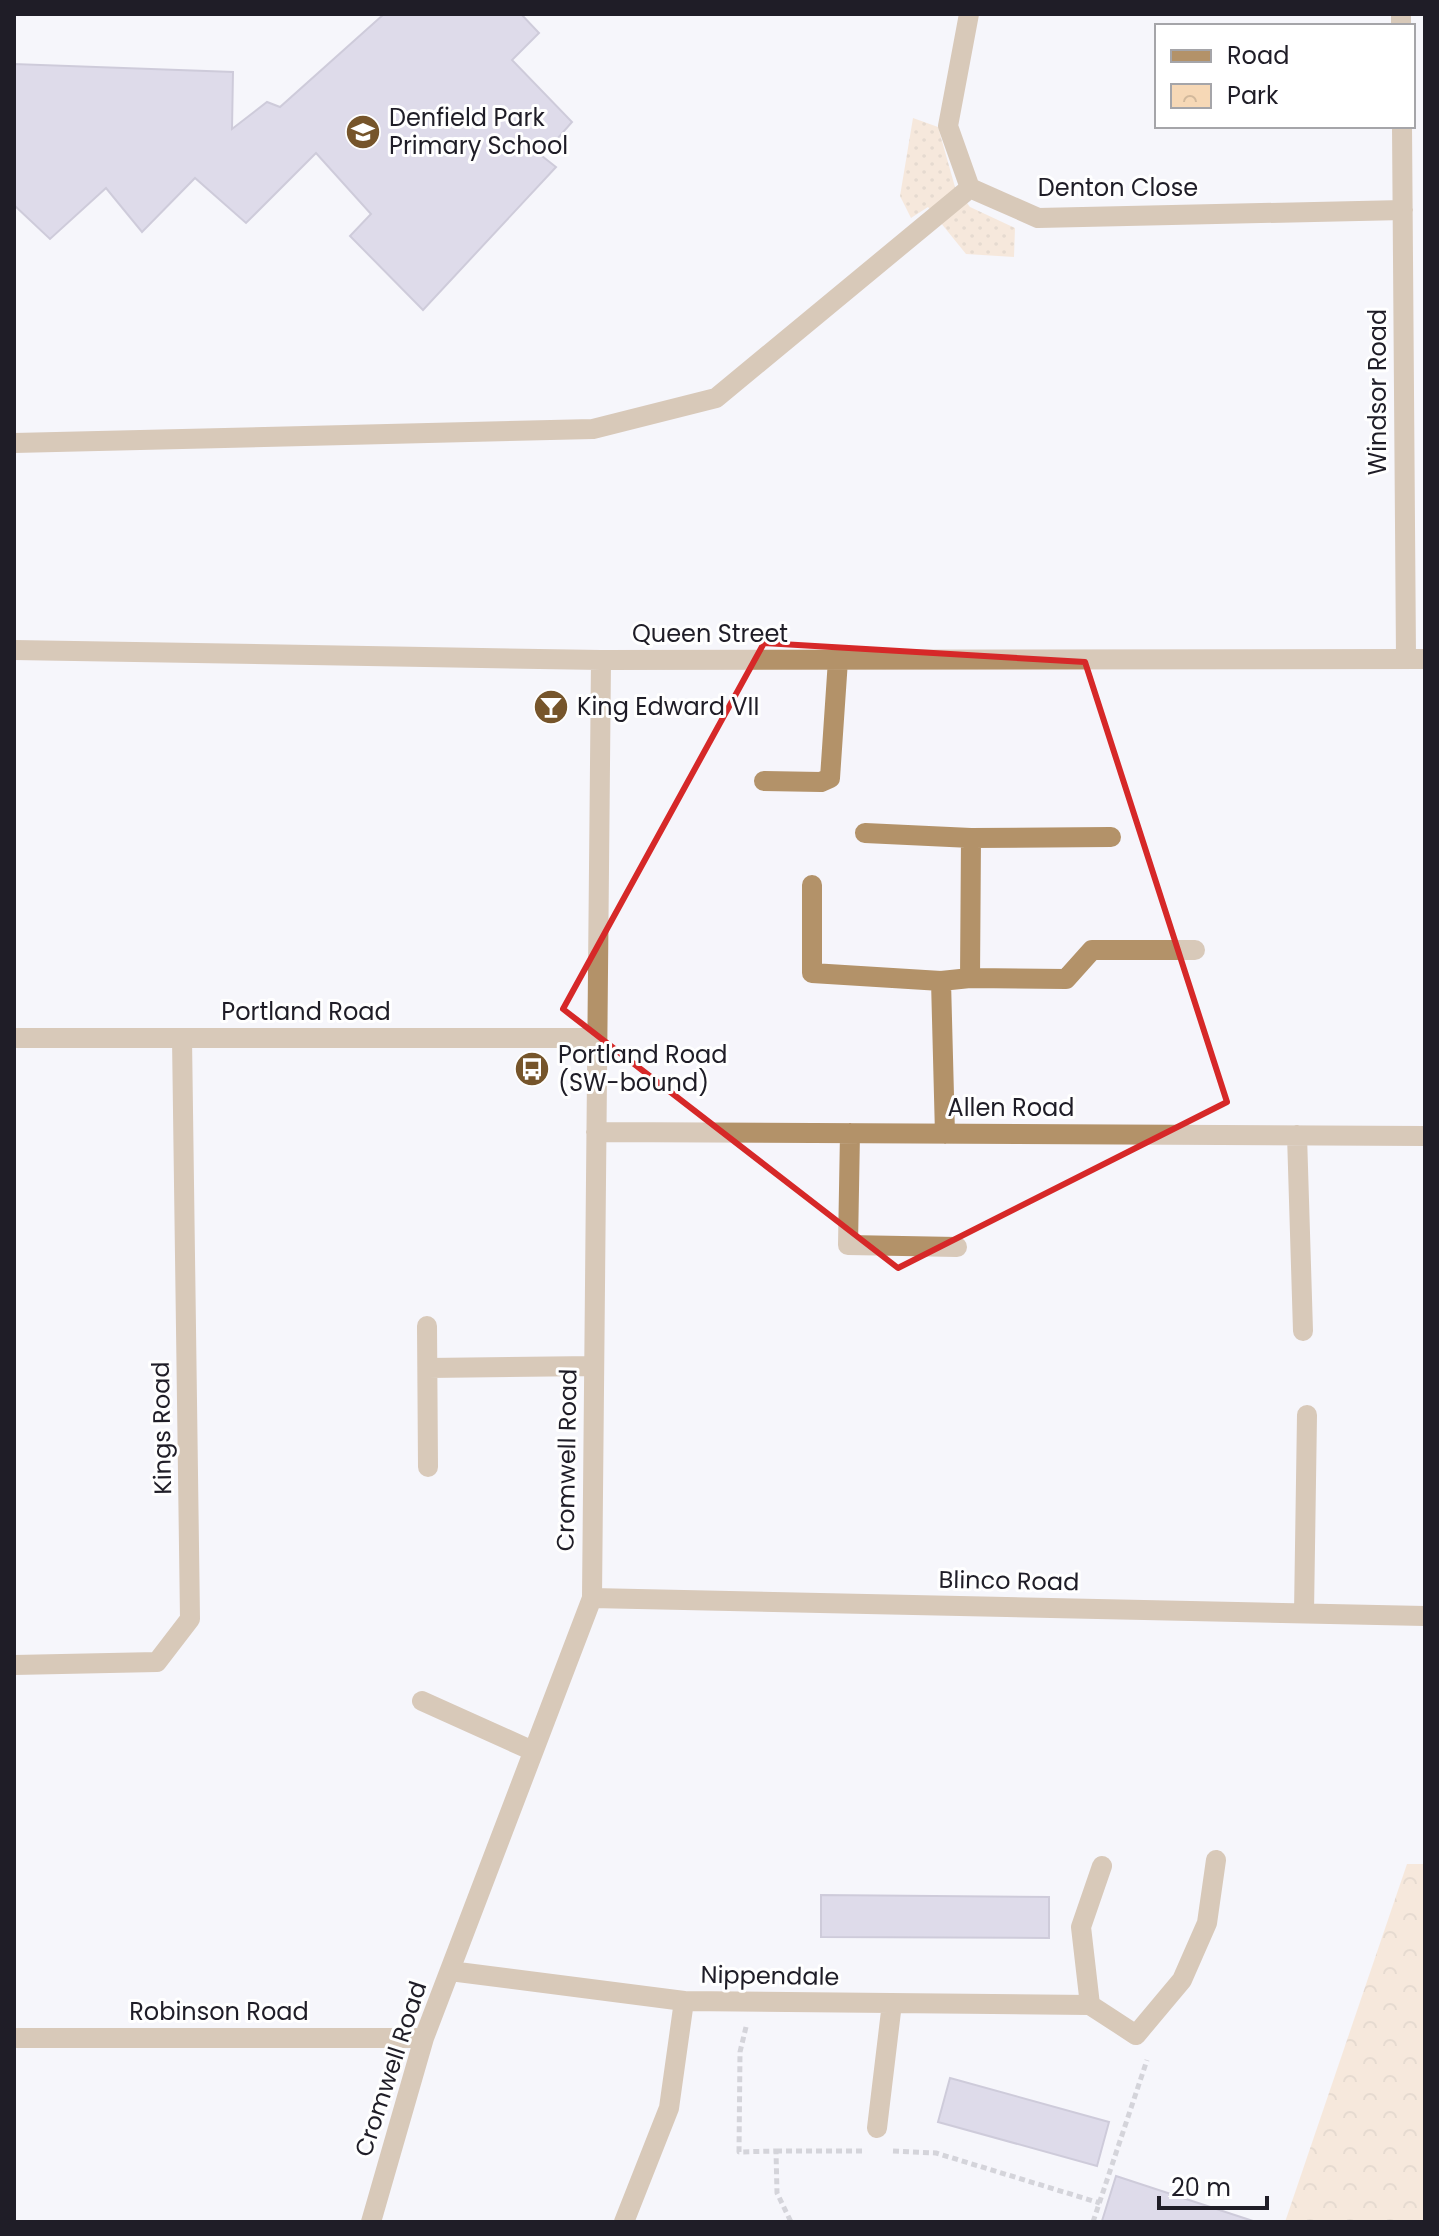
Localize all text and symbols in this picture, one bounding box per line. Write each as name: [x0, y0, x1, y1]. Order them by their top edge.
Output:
legend: [1155, 24, 1415, 128]
text: Road: [1227, 39, 1289, 72]
text: Park: [1227, 79, 1279, 112]
place label: Denfield Park Primary School: [389, 101, 568, 162]
school or university icon: Denfield Park Primary School: [344, 113, 382, 151]
street label: Denton Close: [1038, 171, 1198, 204]
street label: Windsor Road: [1361, 309, 1394, 475]
street label: Queen Street: [632, 617, 788, 650]
bar icon: King Edward VII: [532, 688, 570, 726]
place label: King Edward VII: [577, 690, 759, 723]
street label: Portland Road: [221, 995, 391, 1028]
place label: Portland Road (SW-bound): [558, 1038, 727, 1099]
bus stop icon: Portland Road (SW-bound): [513, 1050, 551, 1088]
street label: Allen Road: [947, 1091, 1075, 1124]
street label: Kings Road: [144, 1361, 179, 1495]
street label: Cromwell Road: [548, 1368, 585, 1552]
street label: Blinco Road: [938, 1563, 1080, 1598]
street label: Nippendale: [700, 1958, 840, 1993]
street label: Cromwell Road: [347, 1977, 434, 2161]
street label: Robinson Road: [129, 1995, 309, 2028]
scale bar: [1159, 2160, 1267, 2210]
text: 20 m: [1171, 2171, 1231, 2204]

